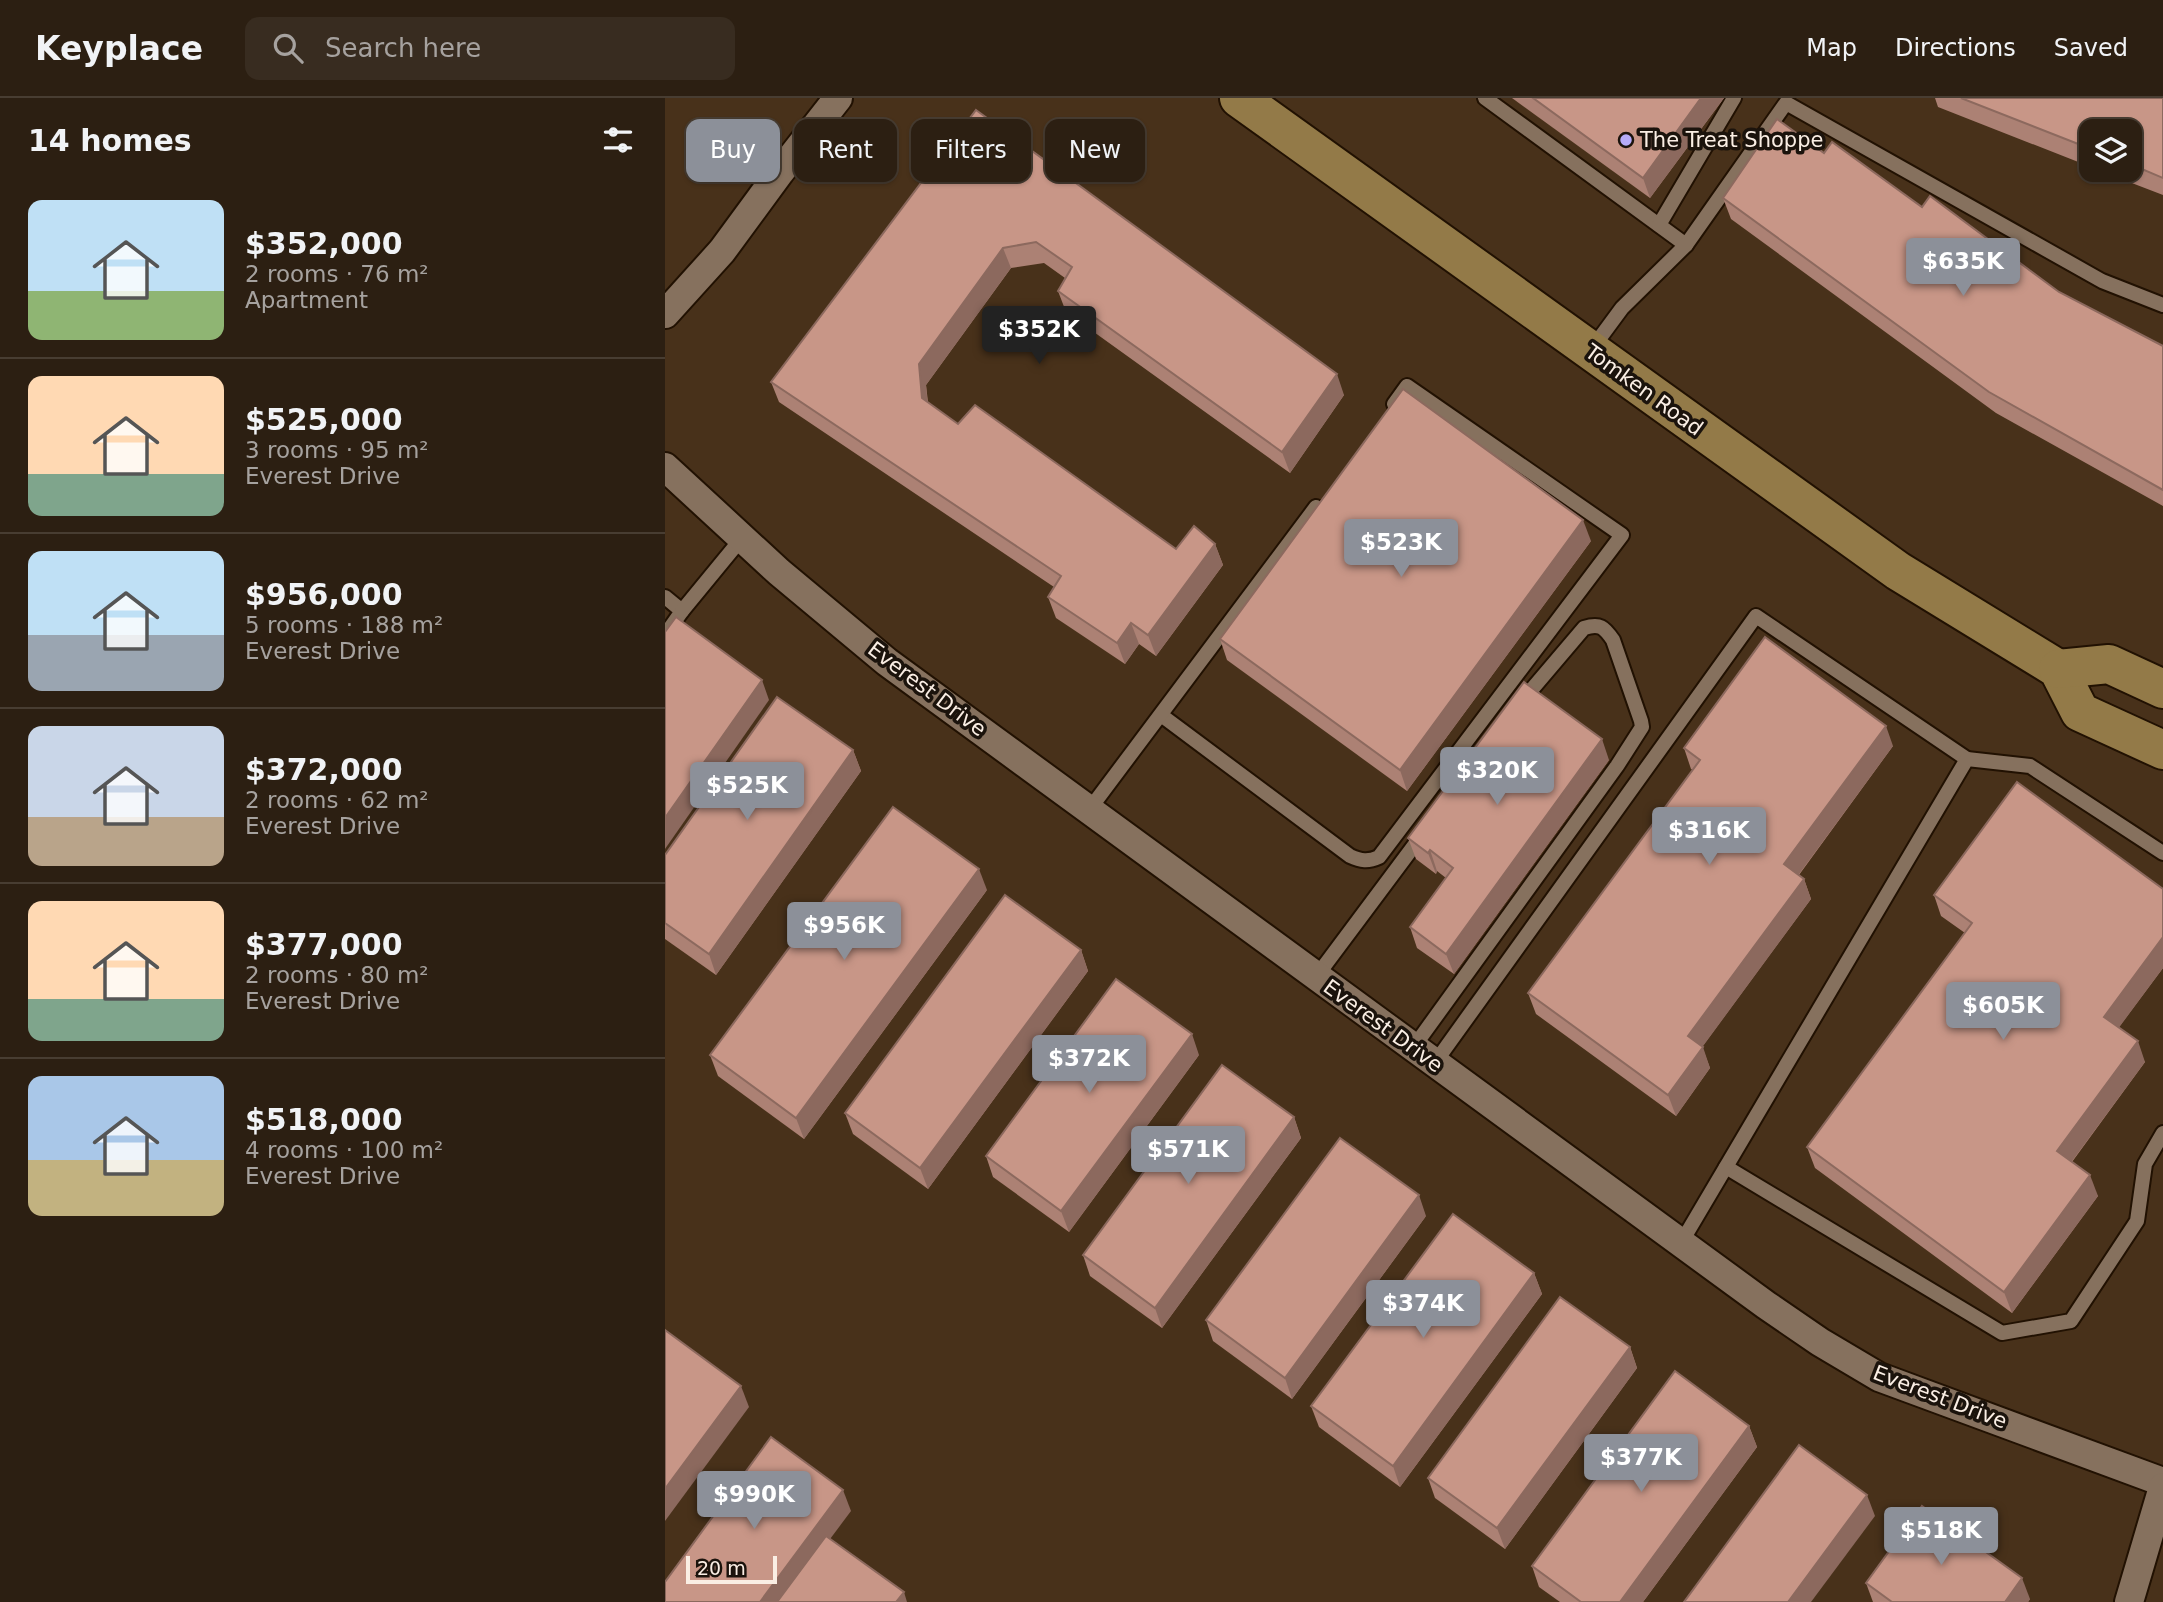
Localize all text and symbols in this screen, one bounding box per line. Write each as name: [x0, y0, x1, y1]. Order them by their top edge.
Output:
search box: [245, 17, 735, 80]
text: Keyplace: [35, 29, 203, 68]
icon: search: [269, 29, 307, 67]
text: Search here: [325, 33, 481, 63]
text: Map: [1806, 34, 1857, 62]
text: Directions: [1895, 34, 2016, 62]
text: Saved: [2054, 34, 2128, 62]
chip: Buy: [686, 119, 780, 182]
chip: Rent: [794, 119, 897, 182]
chip: Filters: [911, 119, 1031, 182]
chip: New: [1045, 119, 1145, 182]
map controls: [2079, 119, 2142, 182]
button: layers: [2079, 119, 2142, 182]
icon: filters: [599, 121, 637, 159]
text: 14 homes: [28, 123, 192, 158]
place label: The Treat Shoppe: [1639, 128, 1823, 152]
marker: The Treat Shoppe: [1618, 132, 1634, 148]
text: $352,000: [245, 226, 403, 261]
icon: home: [84, 228, 168, 312]
pin: $635K: [1914, 238, 2012, 298]
text: $635K: [1922, 248, 2004, 274]
text: 2 rooms · 76 m²: [245, 261, 429, 287]
text: Apartment: [245, 287, 368, 313]
pin: $352K: [990, 306, 1088, 366]
text: $352K: [998, 316, 1080, 342]
street label: Tomken Road: [1580, 339, 1708, 441]
text: $525,000: [245, 402, 403, 437]
icon: home: [84, 404, 168, 488]
text: 3 rooms · 95 m²: [245, 437, 429, 463]
text: Everest Drive: [245, 463, 400, 489]
pin: $523K: [1352, 519, 1450, 579]
text: $523K: [1360, 529, 1442, 555]
text: $956,000: [245, 577, 403, 612]
icon: home: [84, 579, 168, 663]
text: 5 rooms · 188 m²: [245, 612, 443, 638]
street label: Everest Drive: [863, 637, 991, 741]
text: Everest Drive: [245, 638, 400, 664]
pin: $320K: [1448, 748, 1546, 807]
text: $372,000: [245, 752, 403, 787]
icon: home: [84, 754, 168, 838]
text: $320K: [1456, 757, 1538, 783]
pin: $525K: [698, 762, 796, 822]
text: $525K: [706, 772, 788, 798]
text: 2 rooms · 62 m²: [245, 787, 429, 813]
pin: $316K: [1660, 808, 1758, 867]
text: Everest Drive: [245, 813, 400, 839]
text: $316K: [1668, 817, 1750, 843]
pin: $956K: [795, 902, 893, 962]
text: $956K: [803, 912, 885, 938]
text: $377,000: [245, 927, 403, 962]
icon: home: [84, 929, 168, 1013]
text: 2 rooms · 80 m²: [245, 962, 429, 988]
street label: Everest Drive: [1319, 975, 1447, 1077]
pin: $605K: [1954, 982, 2052, 1042]
text: Everest Drive: [245, 988, 400, 1014]
text: $605K: [1962, 992, 2044, 1018]
pin: $372K: [1040, 1035, 1138, 1095]
text: $372K: [1048, 1045, 1130, 1071]
text: $518,000: [245, 1102, 403, 1137]
icon: home: [84, 1104, 168, 1188]
pin: $571K: [1139, 1126, 1237, 1186]
text: $571K: [1147, 1136, 1229, 1162]
text: 4 rooms · 100 m²: [245, 1137, 443, 1163]
text: Everest Drive: [245, 1163, 400, 1189]
pin: $374K: [1374, 1280, 1472, 1340]
text: $374K: [1382, 1290, 1464, 1316]
street label: Everest Drive: [1870, 1360, 2010, 1434]
pin: $377K: [1592, 1434, 1690, 1494]
text: $377K: [1600, 1444, 1682, 1470]
pin: $990K: [705, 1472, 803, 1531]
text: $990K: [713, 1481, 795, 1507]
pin: $518K: [1892, 1508, 1990, 1567]
text: $518K: [1900, 1517, 1982, 1543]
scale bar: [686, 1553, 777, 1585]
text: 20 m: [697, 1557, 746, 1579]

